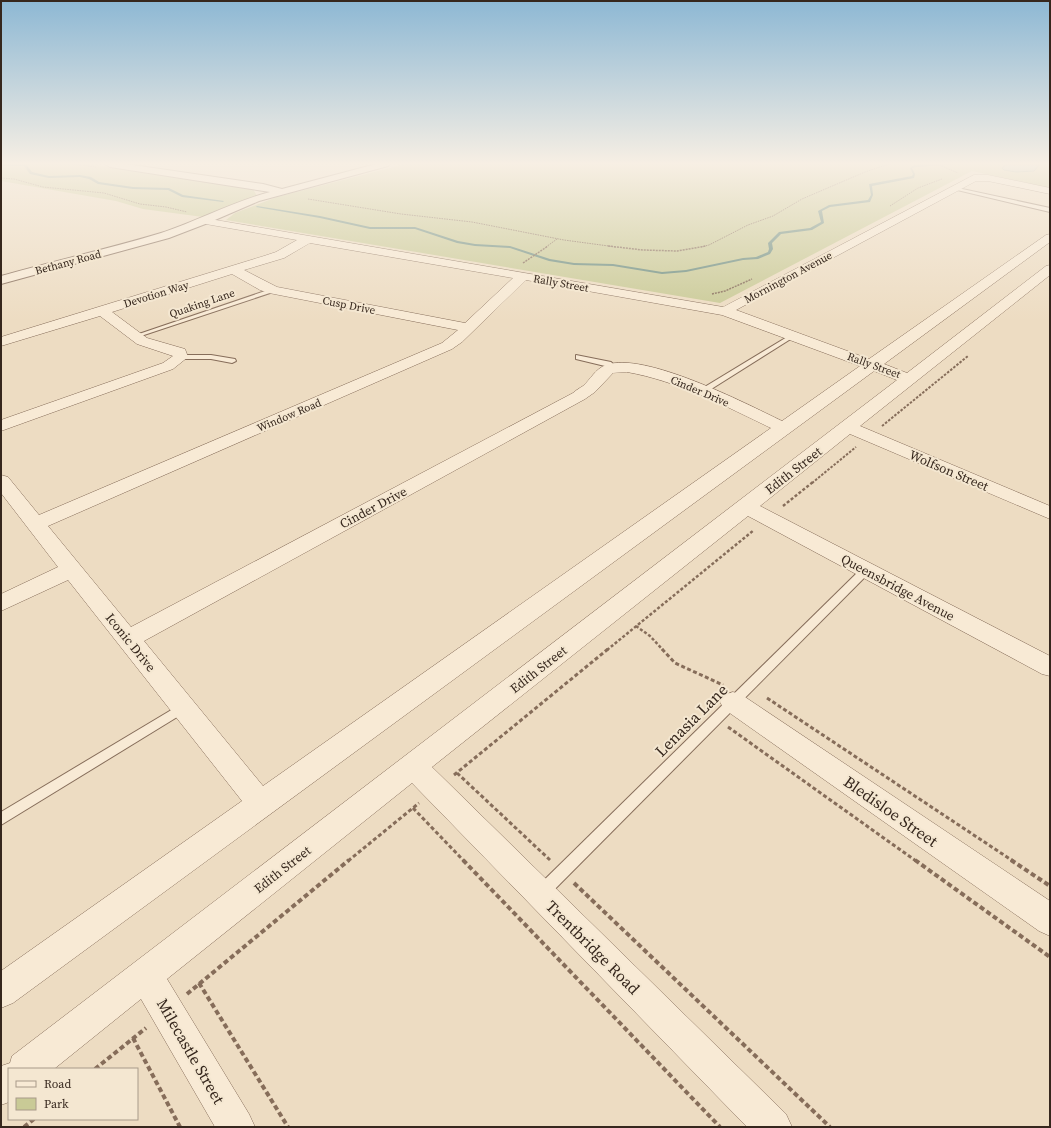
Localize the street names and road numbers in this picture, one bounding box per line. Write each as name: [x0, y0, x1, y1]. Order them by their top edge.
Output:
street label: Bethany Road: [33, 246, 104, 278]
street label: Mornington Avenue: [742, 248, 835, 307]
street label: Rally Street: [532, 271, 590, 296]
street label: Devotion Way: [122, 277, 191, 311]
street label: Quaking Lane: [167, 285, 237, 322]
street label: Cusp Drive: [321, 293, 377, 318]
street label: Rally Street: [845, 349, 903, 382]
street label: Cinder Drive: [668, 372, 732, 411]
street label: Window Road: [255, 395, 324, 436]
street label: Edith Street: [761, 442, 826, 498]
street label: Wolfson Street: [907, 446, 992, 495]
street label: Cinder Drive: [337, 482, 410, 532]
street label: Queensbridge Avenue: [838, 550, 958, 625]
street label: Iconic Drive: [102, 610, 160, 675]
street label: Edith Street: [506, 641, 571, 697]
street label: Lenasia Lane: [650, 679, 732, 761]
street label: Bledisloe Street: [840, 770, 943, 852]
street label: Edith Street: [250, 841, 315, 897]
street label: Trentbridge Road: [541, 895, 645, 999]
street label: Milecastle Street: [152, 994, 230, 1108]

